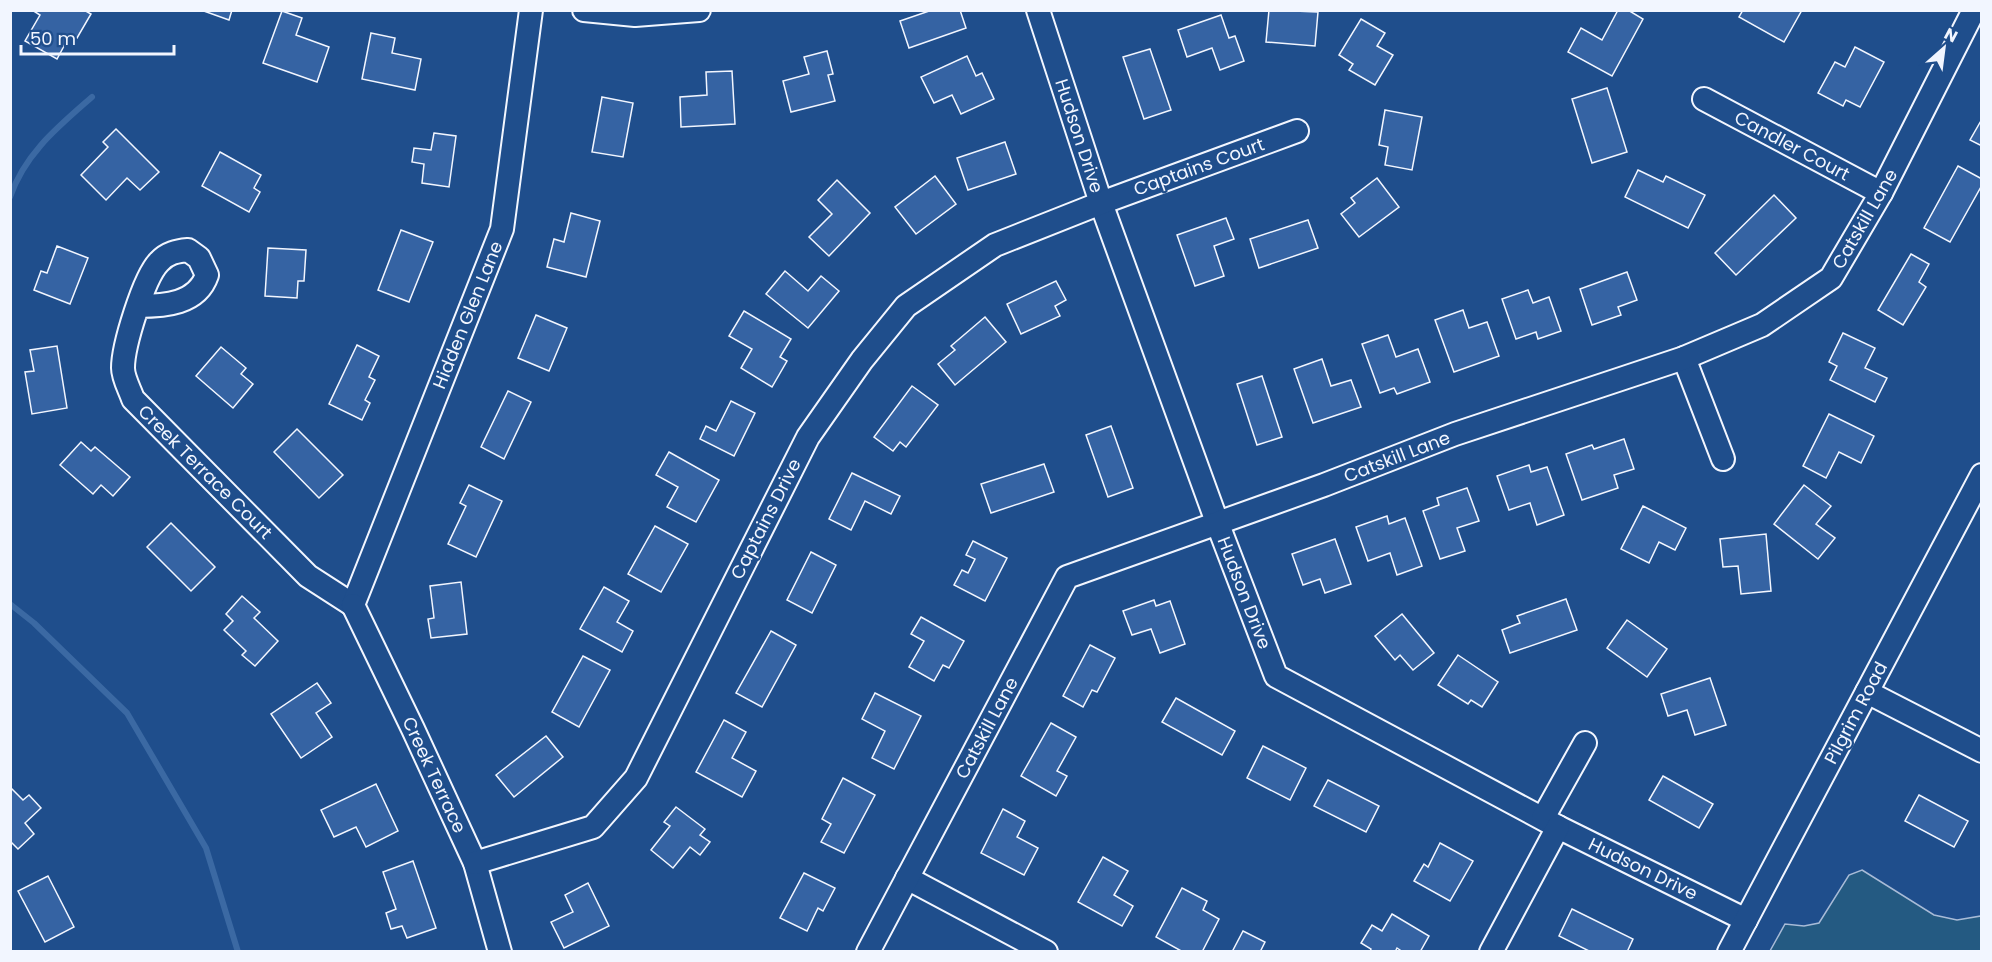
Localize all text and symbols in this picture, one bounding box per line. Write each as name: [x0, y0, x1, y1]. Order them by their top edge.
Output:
scale bar: [21, 18, 174, 56]
north arrow: [1914, 18, 1974, 78]
text: N: [1940, 22, 1962, 48]
text: 50 m: [30, 26, 76, 51]
street label: Hudson Drive: [1049, 76, 1110, 196]
street label: Candler Court: [1730, 105, 1854, 186]
street label: Captains Court: [1130, 131, 1268, 202]
street label: Catskill Lane: [1826, 164, 1903, 273]
street label: Hidden Glen Lane: [426, 237, 509, 392]
street label: Creek Terrace Court: [133, 399, 278, 544]
street label: Catskill Lane: [1340, 425, 1454, 488]
street label: Captains Drive: [724, 454, 807, 583]
street label: Hudson Drive: [1212, 533, 1277, 653]
street label: Pilgrim Road: [1818, 657, 1893, 768]
street label: Catskill Lane: [949, 672, 1024, 783]
street label: Creek Terrace: [397, 713, 472, 837]
street label: Hudson Drive: [1584, 831, 1702, 906]

